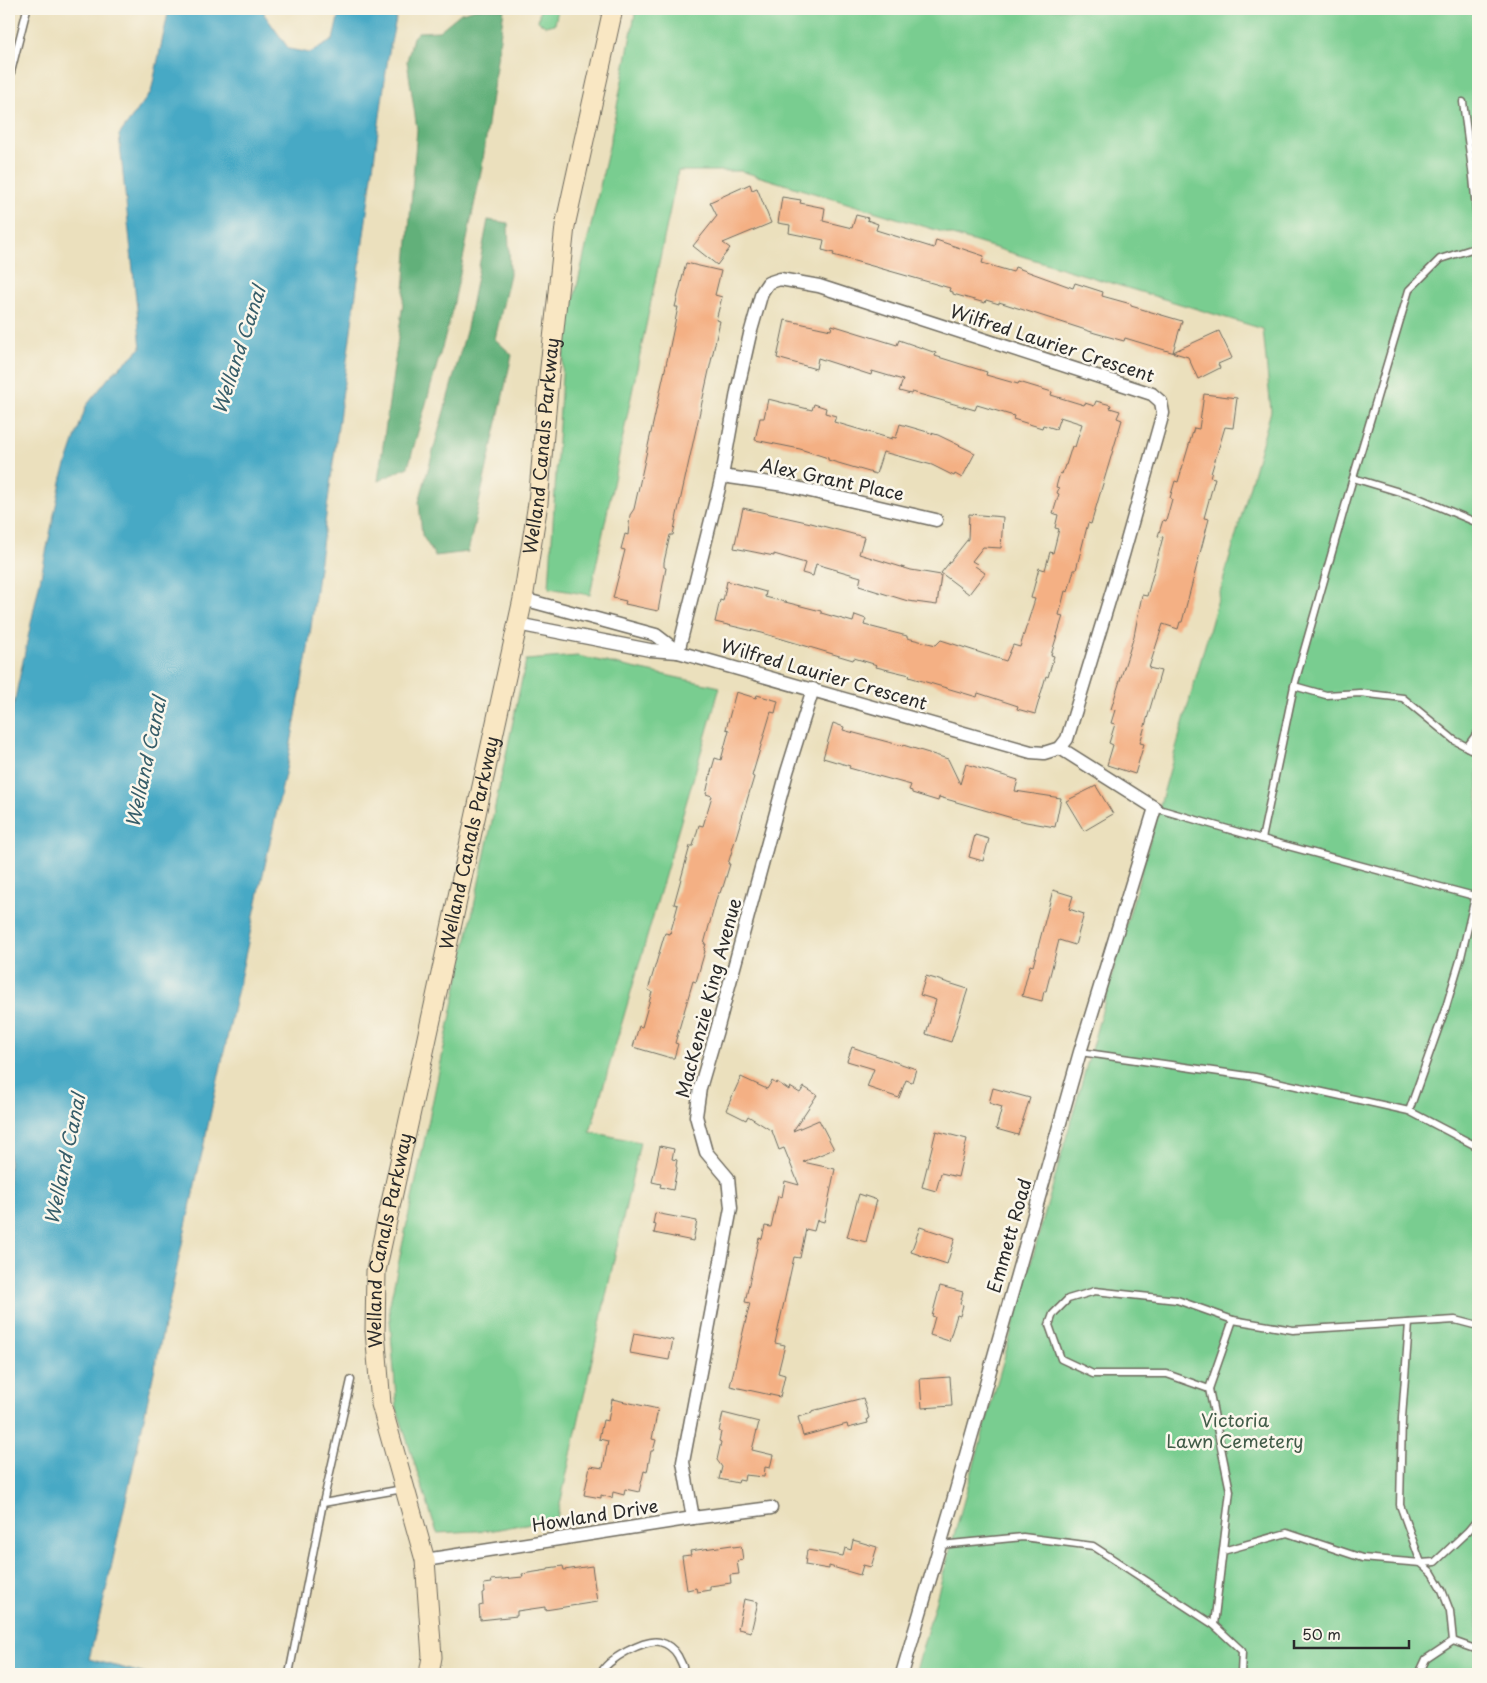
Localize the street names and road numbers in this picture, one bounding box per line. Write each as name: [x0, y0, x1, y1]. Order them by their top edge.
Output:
street label: Wilfred Laurier Crescent: [947, 297, 1158, 388]
street label: Welland Canals Parkway: [515, 336, 565, 556]
street label: Alex Grant Place: [758, 450, 907, 507]
street label: Wilfred Laurier Crescent: [718, 631, 931, 716]
street label: Welland Canals Parkway: [432, 733, 505, 952]
street label: MacKenzie King Avenue: [668, 895, 747, 1101]
street label: Welland Canals Parkway: [360, 1130, 418, 1349]
street label: Emmett Road: [979, 1175, 1038, 1296]
street label: Howland Drive: [530, 1491, 660, 1538]

